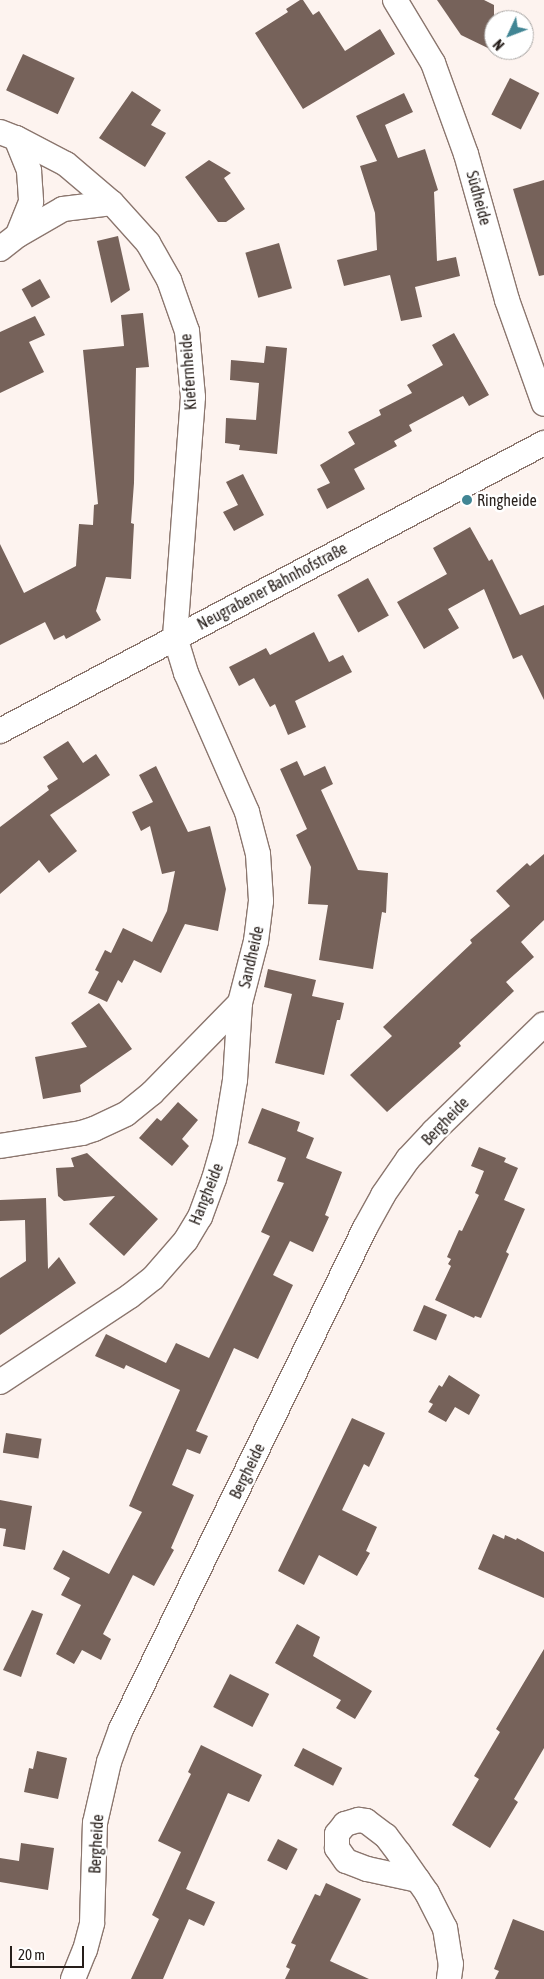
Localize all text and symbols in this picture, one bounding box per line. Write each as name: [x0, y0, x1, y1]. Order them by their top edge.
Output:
north arrow: [484, 10, 534, 60]
text: N: [490, 36, 507, 53]
street label: Südheide: [463, 169, 495, 227]
street label: Kiefernheide: [176, 333, 200, 411]
place label: Ringheide: [477, 490, 537, 510]
marker: Ringheide: [461, 494, 473, 506]
street label: Neugrabener Bahnhofstraße: [194, 538, 350, 634]
street label: Sandheide: [235, 924, 267, 990]
street label: Bergheide: [417, 1093, 473, 1149]
street label: Hangheide: [185, 1160, 227, 1228]
street label: Bergheide: [225, 1440, 269, 1502]
street label: Bergheide: [85, 1814, 107, 1874]
scale bar: [12, 1936, 86, 1968]
text: 20 m: [18, 1946, 45, 1963]

